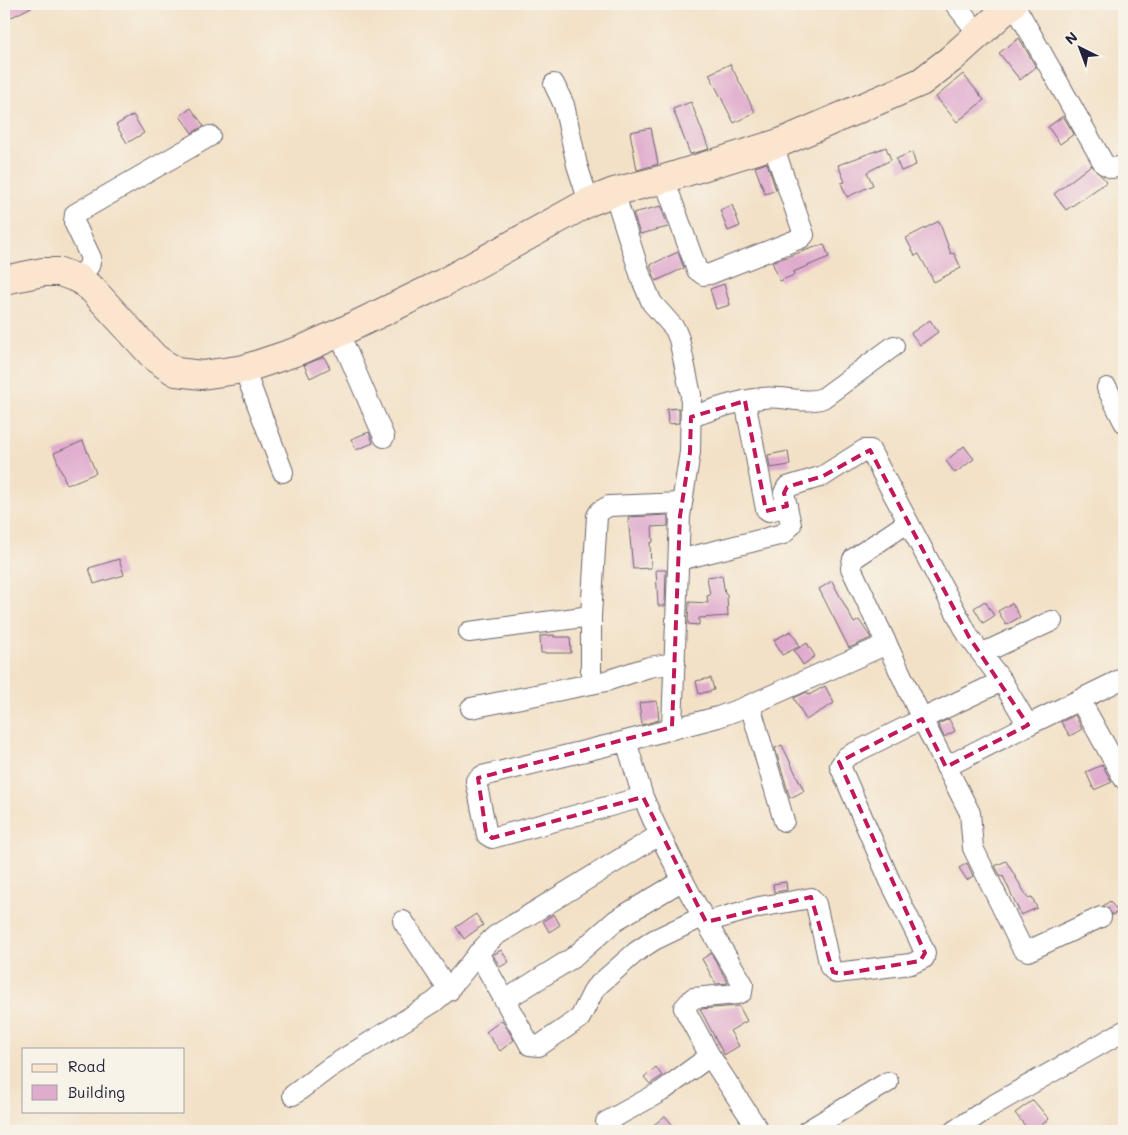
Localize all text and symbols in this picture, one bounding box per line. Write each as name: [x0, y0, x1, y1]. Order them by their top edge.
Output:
north arrow: [1056, 22, 1106, 72]
text: N: [1061, 27, 1081, 49]
legend: [22, 1048, 185, 1112]
text: Road: [68, 1056, 105, 1076]
text: Building: [68, 1082, 125, 1102]

